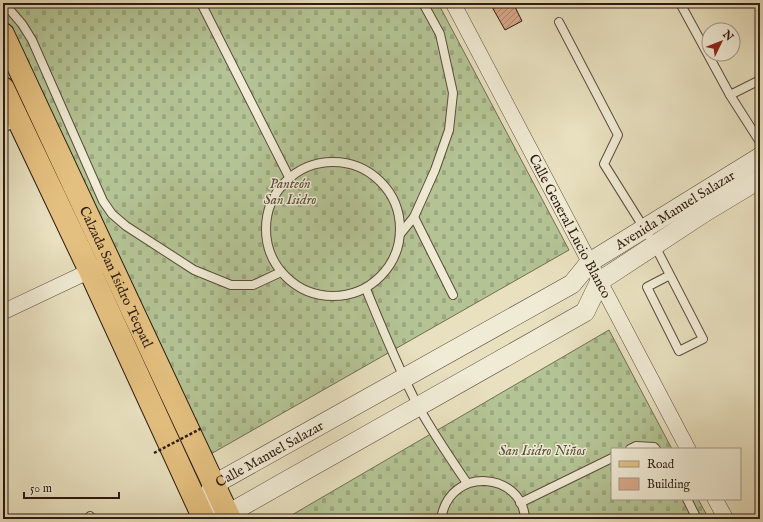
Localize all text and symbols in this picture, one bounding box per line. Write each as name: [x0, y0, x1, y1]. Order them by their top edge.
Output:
north arrow: [701, 22, 741, 62]
text: N: [719, 27, 736, 44]
street label: Calle General Lucio Blanco: [524, 151, 615, 302]
street label: Avenida Manuel Salazar: [611, 167, 739, 255]
park label: Panteón San Isidro: [264, 175, 316, 209]
street label: Calzada San Isidro Tecpatl: [75, 203, 157, 351]
street label: Calle Manuel Salazar: [212, 417, 327, 492]
park label: San Isidro Niños: [499, 442, 586, 460]
legend: [611, 448, 741, 500]
text: Road: [647, 457, 675, 472]
scale bar: [24, 474, 119, 500]
text: Building: [647, 477, 691, 492]
text: 50 m: [30, 481, 52, 496]

